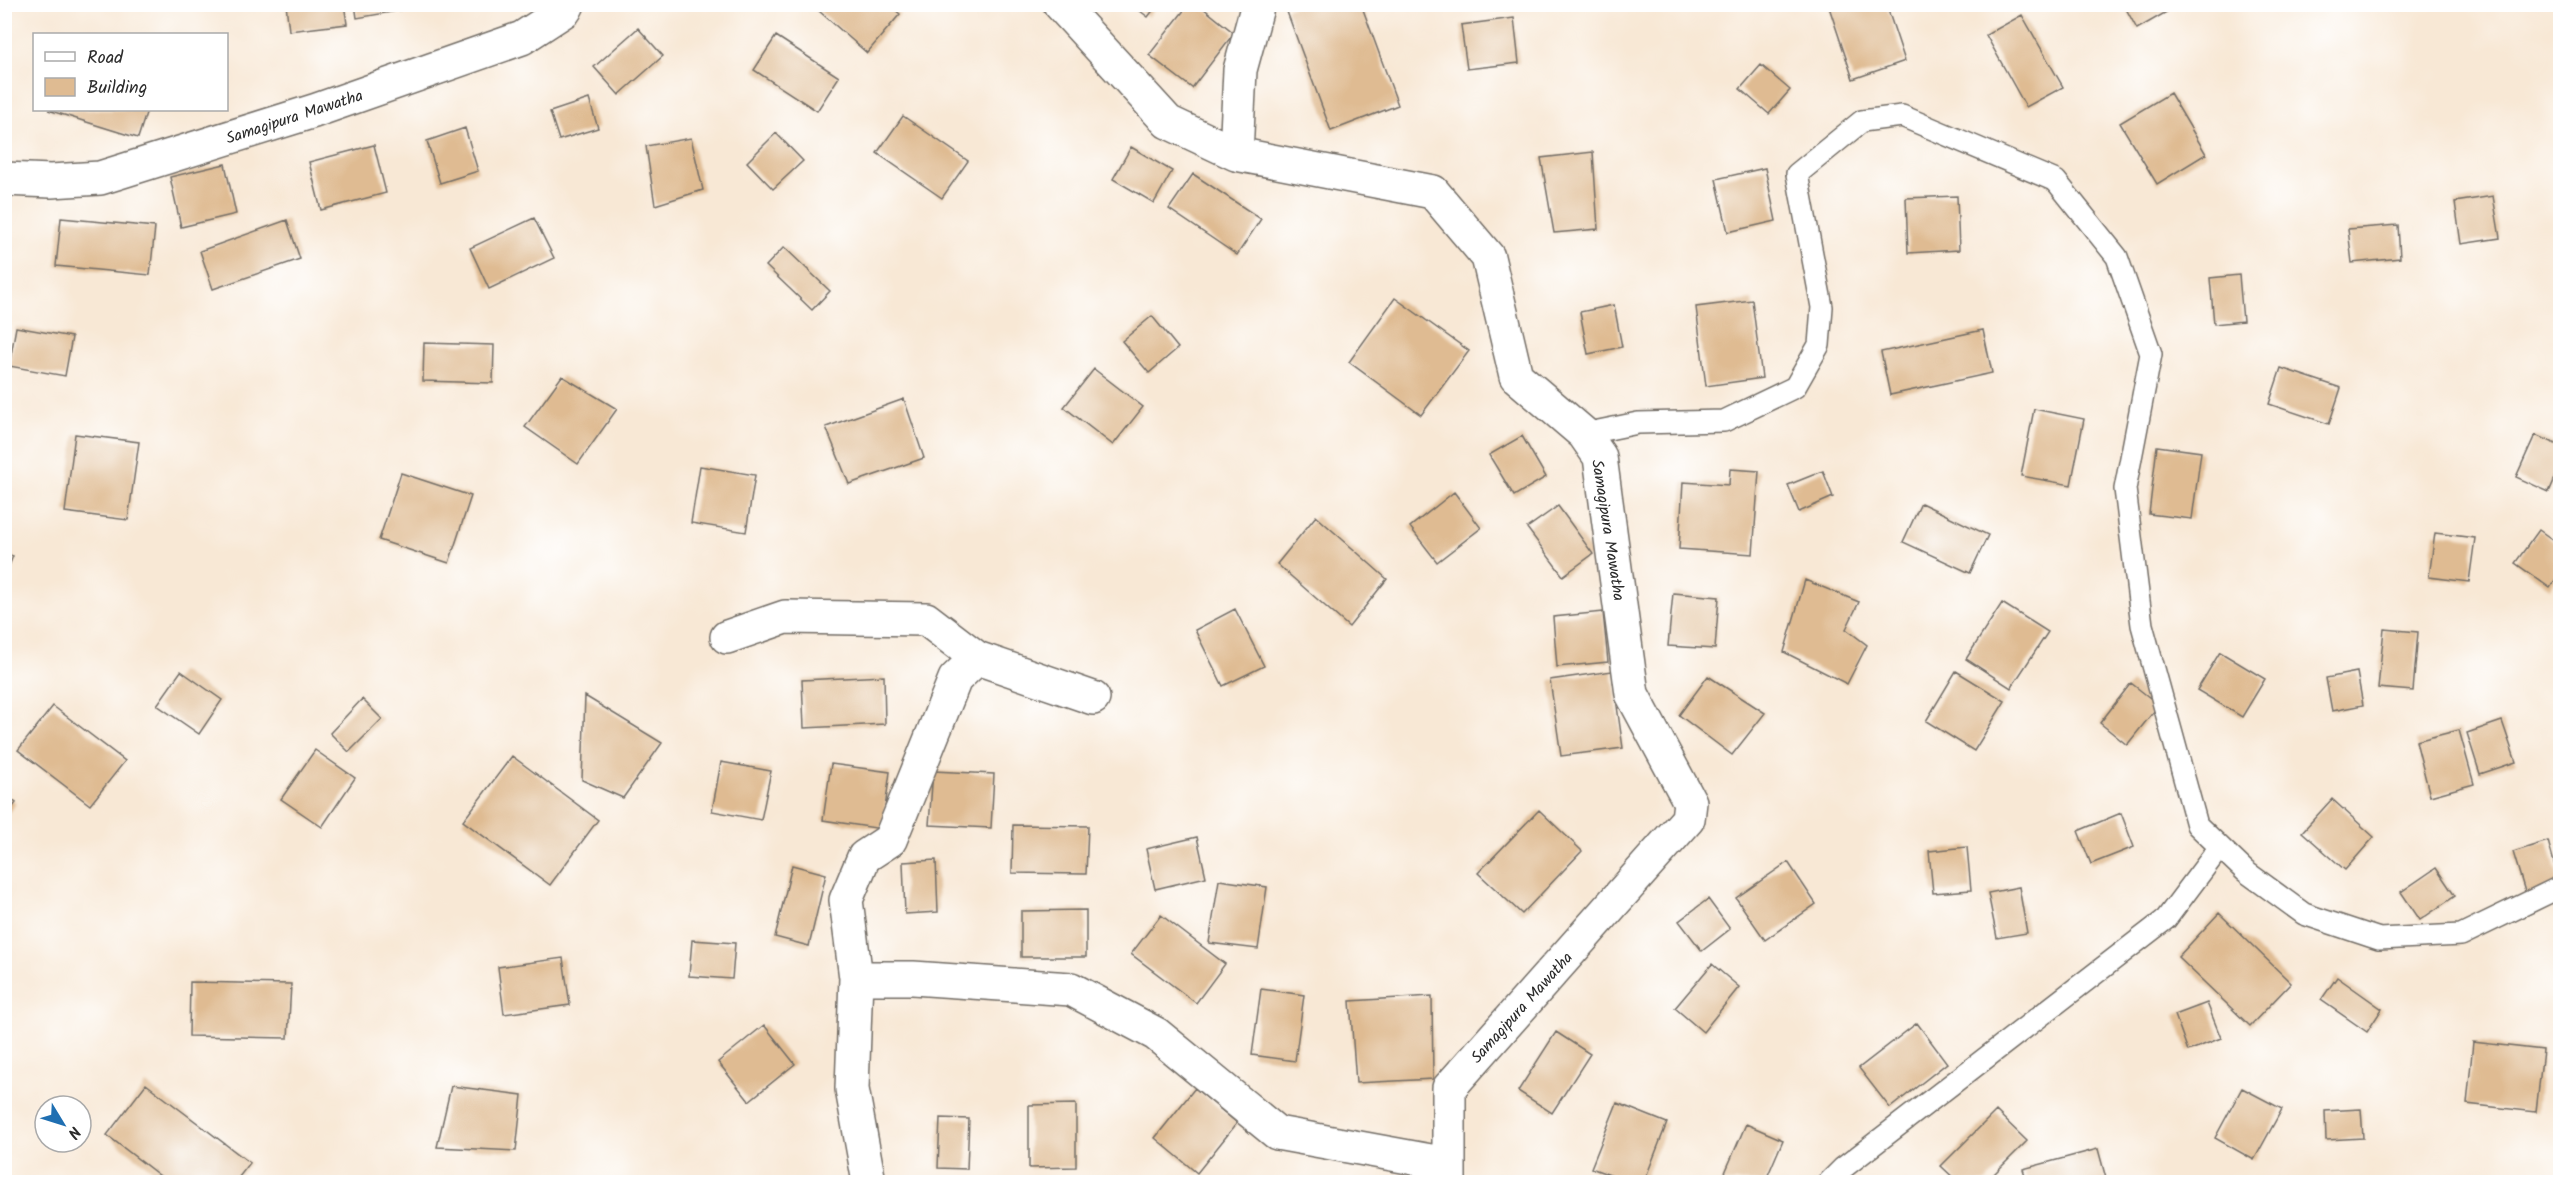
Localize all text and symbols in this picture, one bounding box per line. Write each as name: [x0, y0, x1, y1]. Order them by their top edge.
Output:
legend: [33, 33, 228, 111]
text: Road: [87, 44, 124, 73]
text: Building: [87, 74, 147, 103]
street label: Samagipura Mawatha: [223, 83, 366, 151]
street label: Samagipura Mawatha: [1584, 458, 1631, 603]
street label: Samagipura Mawatha: [1465, 947, 1579, 1069]
north arrow: [33, 1094, 93, 1154]
text: N: [61, 1121, 87, 1144]

